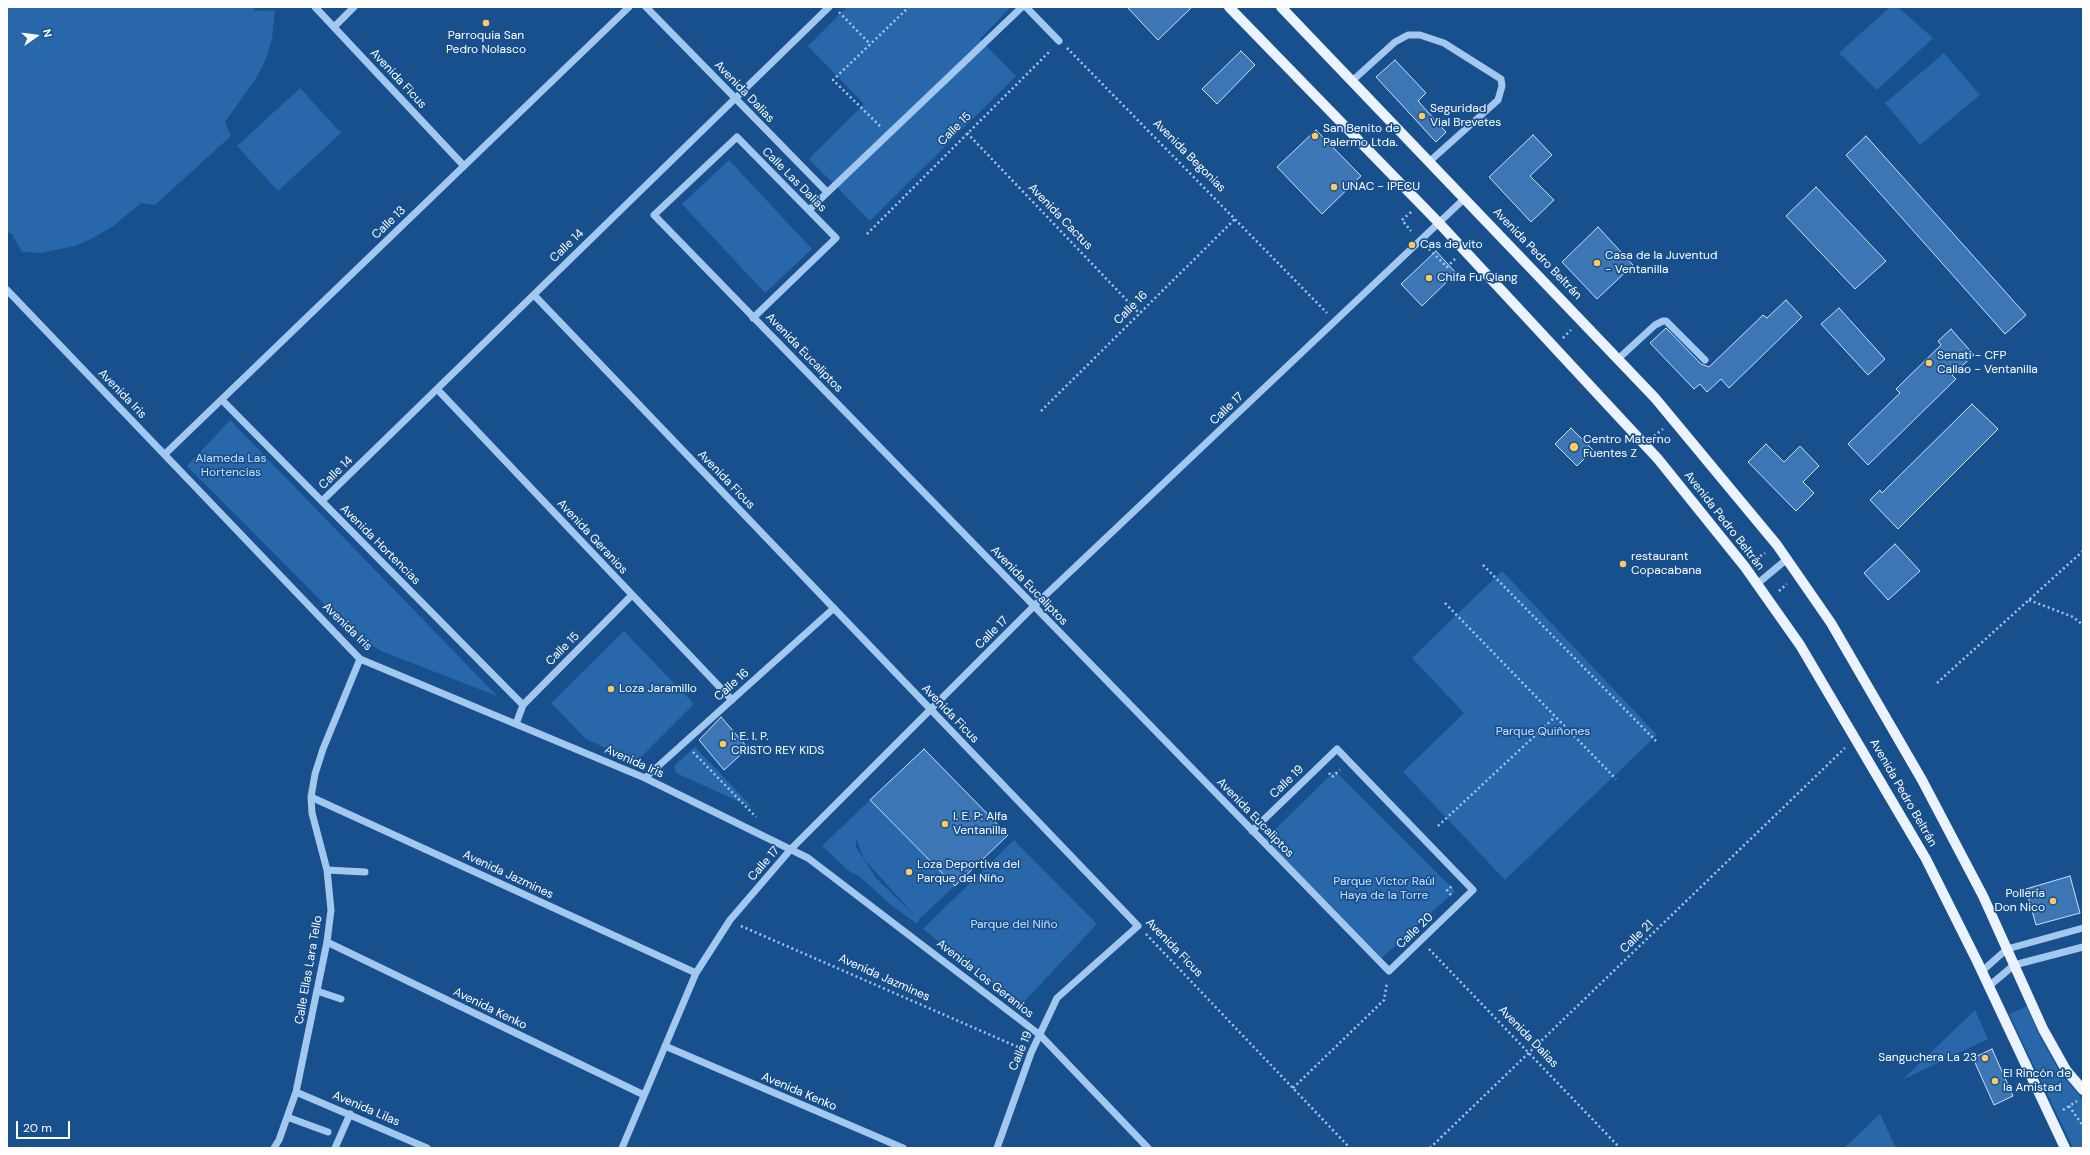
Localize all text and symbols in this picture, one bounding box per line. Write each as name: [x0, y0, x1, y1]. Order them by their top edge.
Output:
north arrow: [16, 16, 56, 56]
marker: Parroquia San Pedro Nolasco: [481, 18, 491, 28]
text: N: [40, 28, 55, 39]
place label: Parroquia San Pedro Nolasco: [446, 29, 526, 57]
street label: Avenida Ficus: [367, 46, 429, 112]
street label: Avenida Dalias: [711, 58, 777, 126]
place label: Seguridad Vial Brevetes: [1430, 102, 1501, 130]
street label: Calle 15: [935, 109, 975, 149]
marker: Seguridad Vial Brevetes: [1417, 111, 1427, 121]
street label: Avenida Begonias: [1150, 117, 1228, 195]
place label: San Benito de Palermo Ltda.: [1323, 122, 1400, 150]
marker: San Benito de Palermo Ltda.: [1310, 131, 1320, 141]
street label: Calle Las Dalias: [759, 145, 829, 215]
place label: UNAC - IPECU: [1342, 180, 1420, 194]
street label: Avenida Cactus: [1025, 181, 1095, 253]
marker: UNAC - IPECU: [1329, 182, 1339, 192]
street label: Calle 13: [369, 203, 409, 243]
street label: Avenida Pedro Beltrán: [1489, 205, 1585, 303]
street label: Calle 14: [547, 226, 587, 266]
place label: Cas de vito: [1420, 238, 1483, 252]
marker: Cas de vito: [1407, 240, 1417, 250]
place label: Casa de la Juventud - Ventanilla: [1605, 249, 1718, 277]
marker: Casa de la Juventud - Ventanilla: [1592, 258, 1602, 268]
place label: Chifa Fu Qiang: [1437, 271, 1518, 285]
marker: Chifa Fu Qiang: [1424, 273, 1434, 283]
street label: Calle 16: [1111, 288, 1151, 328]
street label: Avenida Eucaliptos: [762, 310, 846, 396]
place label: Senati - CFP Callao - Ventanilla: [1937, 349, 2038, 377]
marker: Senati - CFP Callao - Ventanilla: [1924, 358, 1934, 368]
street label: Avenida Iris: [95, 366, 149, 422]
street label: Calle 17: [1207, 390, 1247, 428]
place label: Centro Materno Fuentes Z: [1583, 433, 1671, 461]
marker: Centro Materno Fuentes Z: [1568, 441, 1580, 453]
street label: Avenida Ficus: [694, 448, 758, 512]
park label: Alameda Las Hortencias: [196, 452, 266, 480]
street label: Calle 14: [316, 453, 356, 493]
street label: Avenida Pedro Beltrán: [1681, 469, 1767, 573]
street label: Avenida Geranios: [554, 497, 630, 577]
street label: Avenida Hortencias: [337, 502, 423, 588]
street label: Avenida Eucaliptos: [987, 543, 1071, 629]
place label: restaurant Copacabana: [1631, 550, 1702, 578]
marker: restaurant Copacabana: [1618, 559, 1628, 569]
street label: Avenida Iris: [319, 600, 375, 654]
street label: Calle 17: [973, 614, 1011, 652]
street label: Calle 15: [543, 629, 583, 669]
street label: Calle 16: [712, 666, 752, 704]
place label: Loza Jaramillo: [619, 682, 697, 696]
street label: Avenida Ficus: [918, 682, 982, 746]
marker: Loza Jaramillo: [606, 684, 616, 694]
park label: Parque Quiñones: [1496, 725, 1590, 739]
place label: I. E. I. P. CRISTO REY KIDS: [731, 730, 824, 758]
street label: Avenida Pedro Beltrán: [1866, 737, 1940, 849]
marker: I. E. I. P. CRISTO REY KIDS: [718, 739, 728, 749]
street label: Avenida Iris: [602, 743, 666, 781]
street label: Calle 19: [1267, 762, 1307, 802]
street label: Avenida Eucaliptos: [1213, 775, 1297, 861]
place label: I. E. P: Alfa Ventanilla: [953, 810, 1007, 838]
marker: I. E. P: Alfa Ventanilla: [940, 819, 950, 829]
street label: Calle 17: [745, 844, 783, 884]
street label: Avenida Jazmines: [460, 848, 556, 902]
place label: Loza Deportiva del Parque del Niño: [917, 858, 1020, 886]
marker: Loza Deportiva del Parque del Niño: [904, 867, 914, 877]
park label: Parque Víctor Raúl Haya de la Torre: [1333, 875, 1435, 903]
place label: Pollería Don Nico: [1994, 887, 2045, 915]
marker: Pollería Don Nico: [2048, 896, 2058, 906]
street label: Calle 20: [1394, 910, 1436, 952]
street label: Calle Ellas Lara Tello: [292, 914, 326, 1026]
street label: Avenida Ficus: [1142, 916, 1206, 980]
park label: Parque del Niño: [970, 918, 1058, 932]
street label: Calle 21: [1617, 918, 1657, 956]
street label: Avenida Los Geranios: [934, 937, 1036, 1021]
street label: Avenida Jazmines: [836, 951, 932, 1005]
street label: Avenida Kenko: [451, 985, 529, 1033]
street label: Avenida Dalias: [1495, 1003, 1561, 1071]
street label: Calle 19: [1006, 1029, 1036, 1073]
place label: Sanguchera La 23: [1878, 1051, 1977, 1065]
marker: Sanguchera La 23: [1980, 1053, 1990, 1063]
place label: El Rincón de la Amistad: [2003, 1067, 2071, 1095]
street label: Avenida Kenko: [759, 1070, 839, 1114]
marker: El Rincón de la Amistad: [1990, 1076, 2000, 1086]
street label: Avenida Lilas: [330, 1088, 402, 1130]
scale bar: [18, 1113, 72, 1139]
text: 20 m: [23, 1120, 52, 1136]

